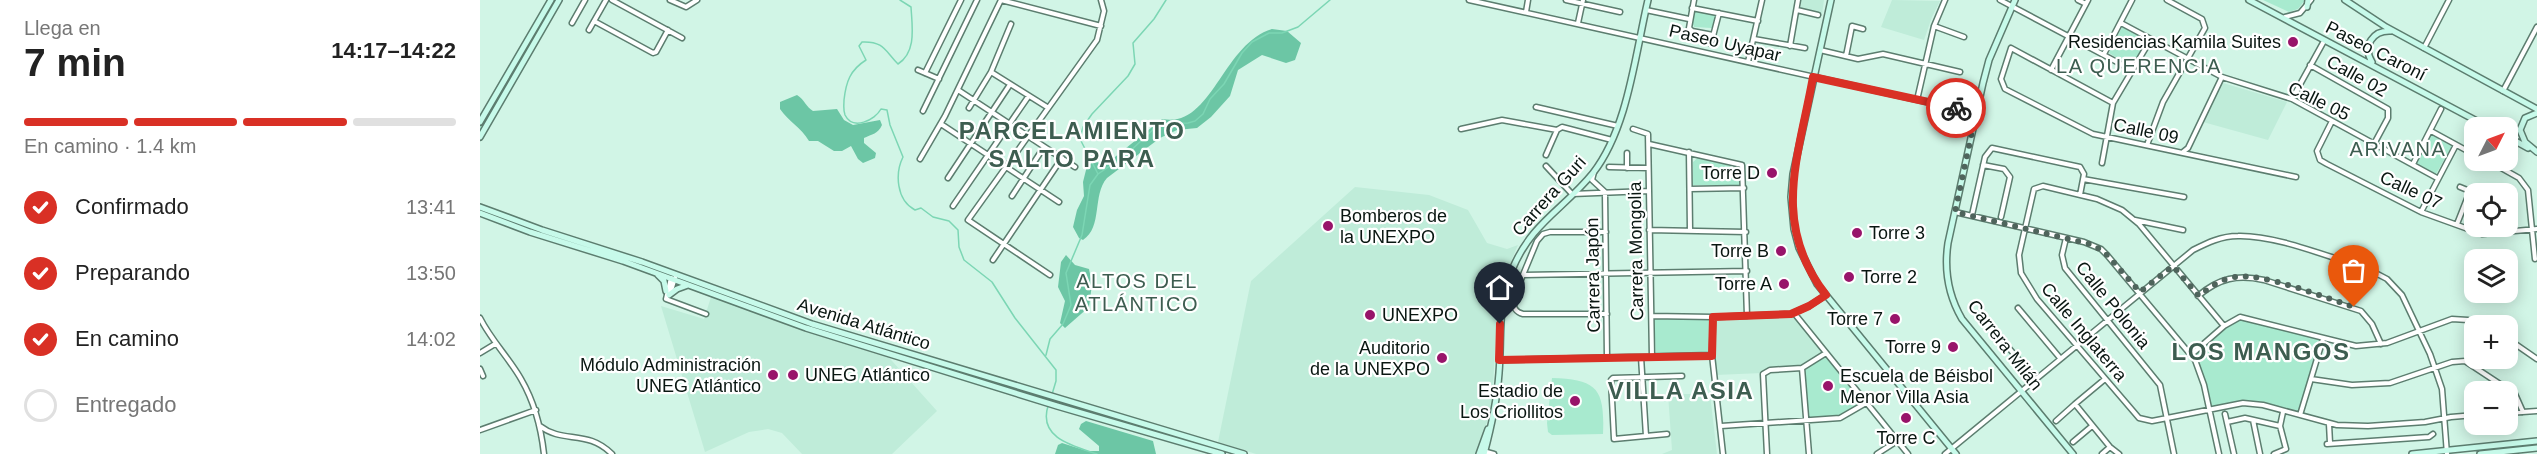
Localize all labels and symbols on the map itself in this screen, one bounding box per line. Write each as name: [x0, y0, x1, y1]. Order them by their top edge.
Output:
street label: Paseo Caroní: [2322, 17, 2430, 85]
street label: Paseo Uyapar: [1667, 20, 1783, 66]
place label: Residencias Kamila Suites: [2068, 32, 2281, 52]
marker: Residencias Kamila Suites: [2286, 35, 2300, 49]
street label: Calle 02: [2323, 51, 2391, 101]
district label: LA QUERENCIA: [2056, 55, 2222, 77]
courier: [1926, 78, 1986, 138]
street label: Calle 05: [2285, 78, 2353, 124]
street label: Calle 09: [2112, 114, 2180, 148]
district label: PARCELAMIENTO SALTO PARA: [959, 117, 1185, 172]
north arrow: [2464, 117, 2518, 171]
district label: ARIVANA: [2350, 138, 2446, 160]
street label: Carrera Guri: [1508, 152, 1590, 240]
place label: Torre D: [1701, 163, 1760, 183]
marker: Torre D: [1765, 166, 1779, 180]
street label: Calle 07: [2377, 167, 2445, 213]
street label: Carrera Mongolia: [1625, 180, 1647, 321]
place label: Bomberos de la UNEXPO: [1340, 206, 1447, 247]
street label: Carrera Japón: [1582, 217, 1604, 333]
marker: Bomberos de la UNEXPO: [1321, 219, 1335, 233]
place label: Torre 3: [1869, 223, 1925, 243]
marker: Torre 3: [1850, 226, 1864, 240]
place label: Torre B: [1711, 241, 1769, 261]
marker: Torre B: [1774, 244, 1788, 258]
pin: [2328, 245, 2379, 307]
street label: Calle Polonia: [2072, 257, 2155, 353]
pin: [1474, 262, 1525, 324]
place label: Torre 2: [1861, 267, 1917, 287]
district label: ALTOS DEL ATLÁNTICO: [1075, 270, 1199, 315]
marker: Torre 2: [1842, 270, 1856, 284]
place label: Torre A: [1715, 274, 1772, 294]
marker: Torre A: [1777, 277, 1791, 291]
street label: Calle Inglaterra: [2037, 279, 2132, 386]
street label: Avenida Atlántico: [795, 294, 933, 354]
street label: Carrera Milán: [1964, 296, 2046, 394]
place label: UNEXPO: [1382, 305, 1458, 325]
marker: UNEXPO: [1363, 308, 1377, 322]
place label: Torre 7: [1827, 309, 1883, 329]
marker: Torre 7: [1888, 312, 1902, 326]
place label: Torre 9: [1885, 337, 1941, 357]
place label: Auditorio de la UNEXPO: [1310, 338, 1430, 379]
district label: LOS MANGOS: [2171, 338, 2351, 365]
marker: Torre 9: [1946, 340, 1960, 354]
marker: Auditorio de la UNEXPO: [1435, 351, 1449, 365]
place label: Módulo Administración UNEG Atlántico: [580, 355, 761, 396]
place label: UNEG Atlántico: [805, 365, 930, 385]
place label: Escuela de Béisbol Menor Villa Asia: [1840, 366, 1993, 407]
marker: Módulo Administración UNEG Atlántico: [766, 368, 780, 382]
marker: UNEG Atlántico: [786, 368, 800, 382]
district label: VILLA ASIA: [1608, 377, 1754, 404]
marker: Escuela de Béisbol Menor Villa Asia: [1821, 379, 1835, 393]
place label: Estadio de Los Criollitos: [1460, 381, 1563, 422]
marker: Estadio de Los Criollitos: [1568, 394, 1582, 408]
marker: Torre C: [1899, 411, 1913, 425]
place label: Torre C: [1876, 428, 1936, 448]

